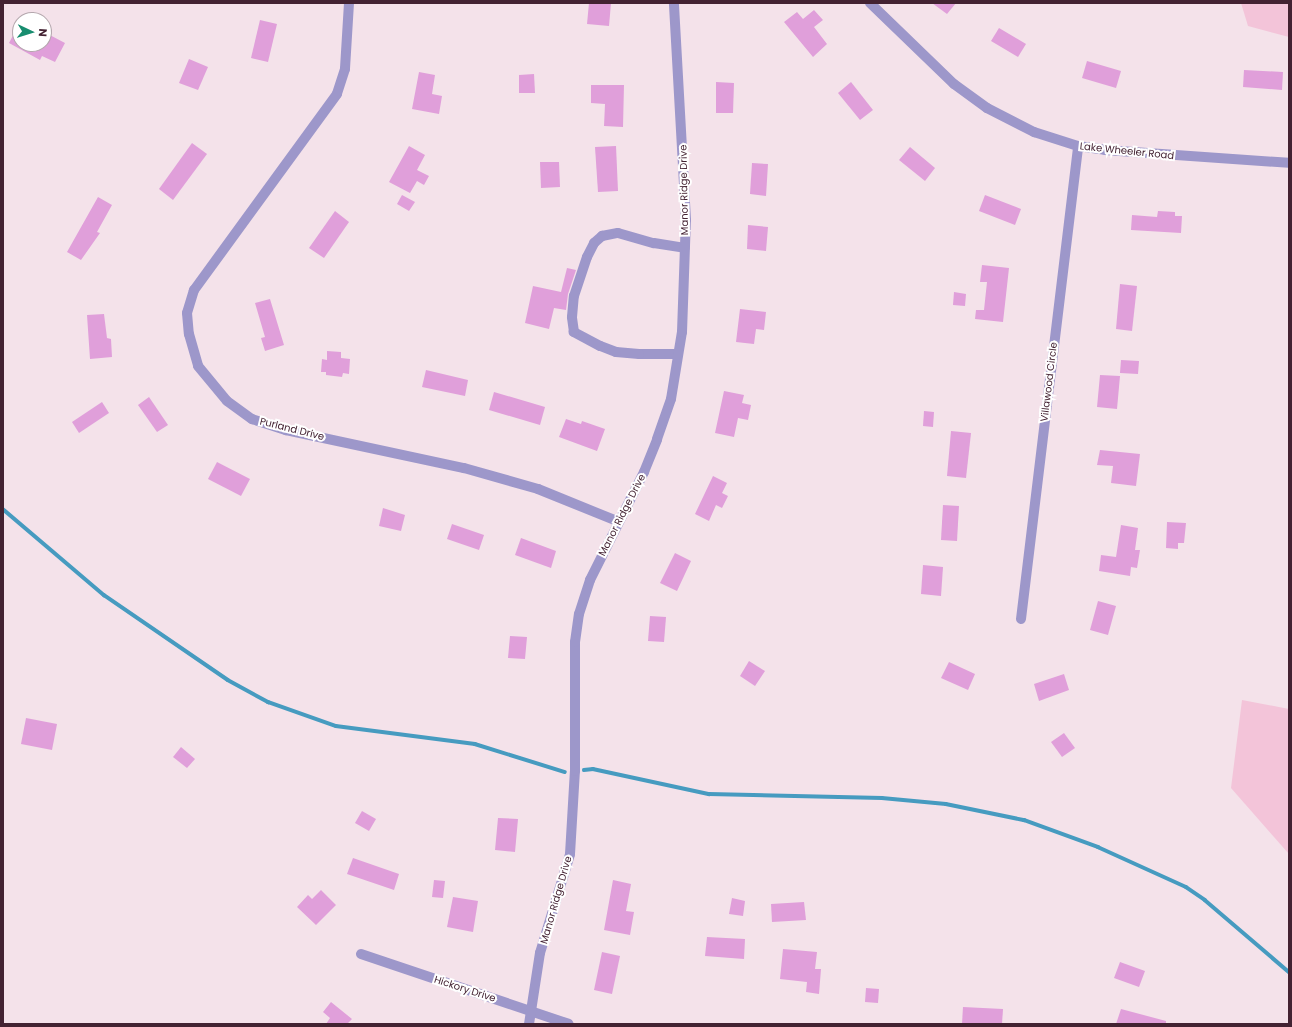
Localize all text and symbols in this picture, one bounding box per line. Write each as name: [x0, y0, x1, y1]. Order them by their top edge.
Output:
north arrow: [12, 12, 52, 52]
text: N: [35, 28, 51, 37]
street label: Lake Wheeler Road: [1079, 140, 1175, 162]
street label: Manor Ridge Drive: [677, 145, 691, 235]
street label: Villawood Circle: [1038, 342, 1060, 422]
street label: Purland Drive: [259, 415, 325, 443]
street label: Manor Ridge Drive: [596, 472, 648, 558]
street label: Manor Ridge Drive: [538, 855, 574, 945]
street label: Hickory Drive: [433, 973, 497, 1005]

